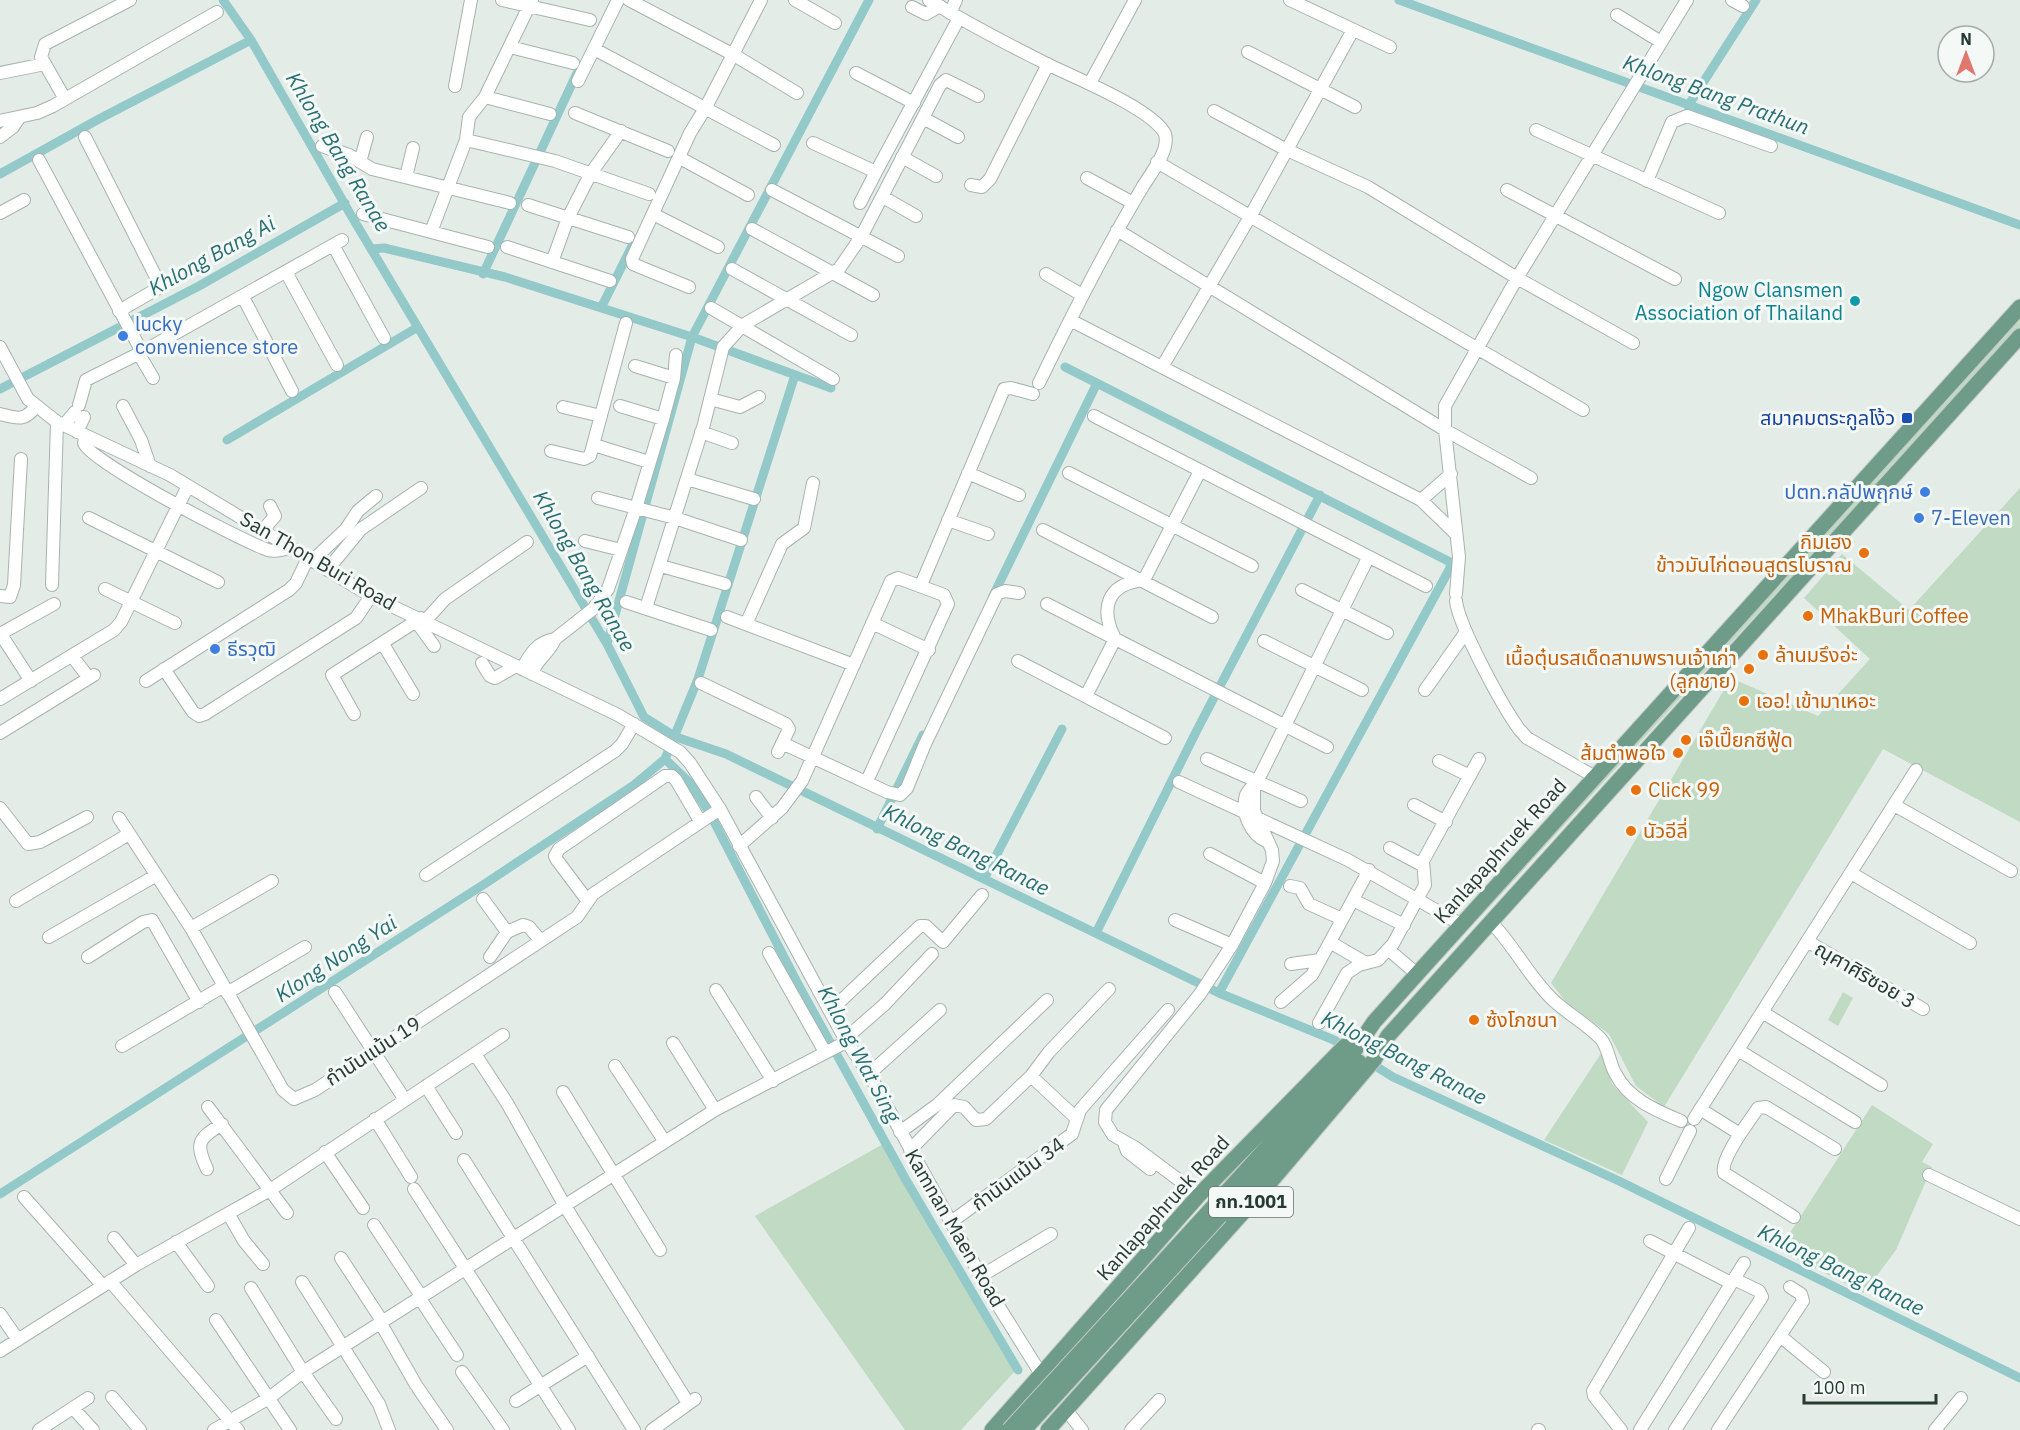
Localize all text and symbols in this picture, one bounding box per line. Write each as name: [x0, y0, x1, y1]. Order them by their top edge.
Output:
north arrow: [1936, 24, 1996, 84]
text: N: [1960, 29, 1972, 49]
water label: Khlong Bang Prathun: [1619, 47, 1813, 141]
water label: Khlong Bang Ranae: [280, 66, 398, 237]
water label: Khlong Bang Ai: [143, 209, 280, 301]
place label: Ngow Clansmen Association of Thailand: [1635, 276, 1843, 326]
marker: Ngow Clansmen Association of Thailand: [1848, 294, 1862, 308]
place label: lucky convenience store: [135, 310, 298, 360]
marker: lucky convenience store: [116, 329, 130, 343]
place label: สมาคมตระกูลโง้ว: [1760, 404, 1895, 431]
marker: สมาคมตระกูลโง้ว: [1900, 411, 1914, 425]
place label: ปตท.กลัปพฤกษ์: [1784, 478, 1913, 505]
water label: Khlong Bang Ranae: [527, 485, 643, 656]
marker: ปตท.กลัปพฤกษ์: [1918, 485, 1932, 499]
place label: 7-Eleven: [1931, 504, 2011, 531]
street label: San Thon Buri Road: [235, 505, 401, 616]
marker: 7-Eleven: [1912, 511, 1926, 525]
place label: กิมเฮง ข้าวมันไก่ตอนสูตรโบราณ: [1656, 528, 1852, 578]
marker: กิมเฮง ข้าวมันไก่ตอนสูตรโบราณ: [1857, 546, 1871, 560]
place label: MhakBuri Coffee: [1820, 602, 1969, 629]
marker: MhakBuri Coffee: [1801, 609, 1815, 623]
place label: ธีรวุฒิ: [227, 635, 276, 662]
place label: ล้านมรึงอ่ะ: [1775, 641, 1858, 668]
marker: ธีรวุฒิ: [208, 642, 222, 656]
place label: เนื้อตุ๋นรสเด็ดสามพรานเจ้าเก่า (ลูกชาย): [1505, 644, 1737, 694]
marker: ล้านมรึงอ่ะ: [1756, 648, 1770, 662]
marker: เนื้อตุ๋นรสเด็ดสามพรานเจ้าเก่า (ลูกชาย): [1742, 662, 1756, 676]
place label: เออ! เข้ามาเหอะ: [1756, 687, 1876, 714]
marker: เออ! เข้ามาเหอะ: [1737, 694, 1751, 708]
place label: เจ๊เปี๊ยกซีฟู้ด: [1698, 726, 1793, 753]
marker: เจ๊เปี๊ยกซีฟู้ด: [1679, 733, 1693, 747]
place label: ส้มตำพอใจ: [1580, 739, 1666, 766]
marker: ส้มตำพอใจ: [1671, 746, 1685, 760]
street label: Kanlapaphruek Road: [1427, 772, 1572, 929]
place label: Click 99: [1648, 776, 1720, 803]
marker: Click 99: [1629, 783, 1643, 797]
water label: Khlong Bang Ranae: [879, 797, 1054, 902]
place label: นัวอีลี่: [1643, 817, 1688, 844]
marker: นัวอีลี่: [1624, 824, 1638, 838]
water label: Klong Nong Yai: [269, 908, 402, 1008]
street label: ณุศาศิริซอย 3: [1810, 935, 1921, 1014]
water label: Khlong Wat Sing: [812, 980, 908, 1128]
water label: Khlong Bang Ranae: [1317, 1003, 1492, 1111]
place label: ซ้งโภชนา: [1486, 1006, 1557, 1033]
street label: กำนันแม้น 19: [320, 1010, 426, 1092]
marker: ซ้งโภชนา: [1467, 1013, 1481, 1027]
street label: Kanlapaphruek Road: [1090, 1129, 1235, 1286]
street label: กำนันแม้น 34: [966, 1131, 1070, 1217]
street label: Kamnan Maen Road: [899, 1144, 1012, 1312]
road number: กท.1001: [1209, 1187, 1293, 1217]
water label: Khlong Bang Ranae: [1754, 1217, 1929, 1322]
scale bar: [1804, 1367, 1936, 1405]
text: 100 m: [1813, 1376, 1865, 1399]

